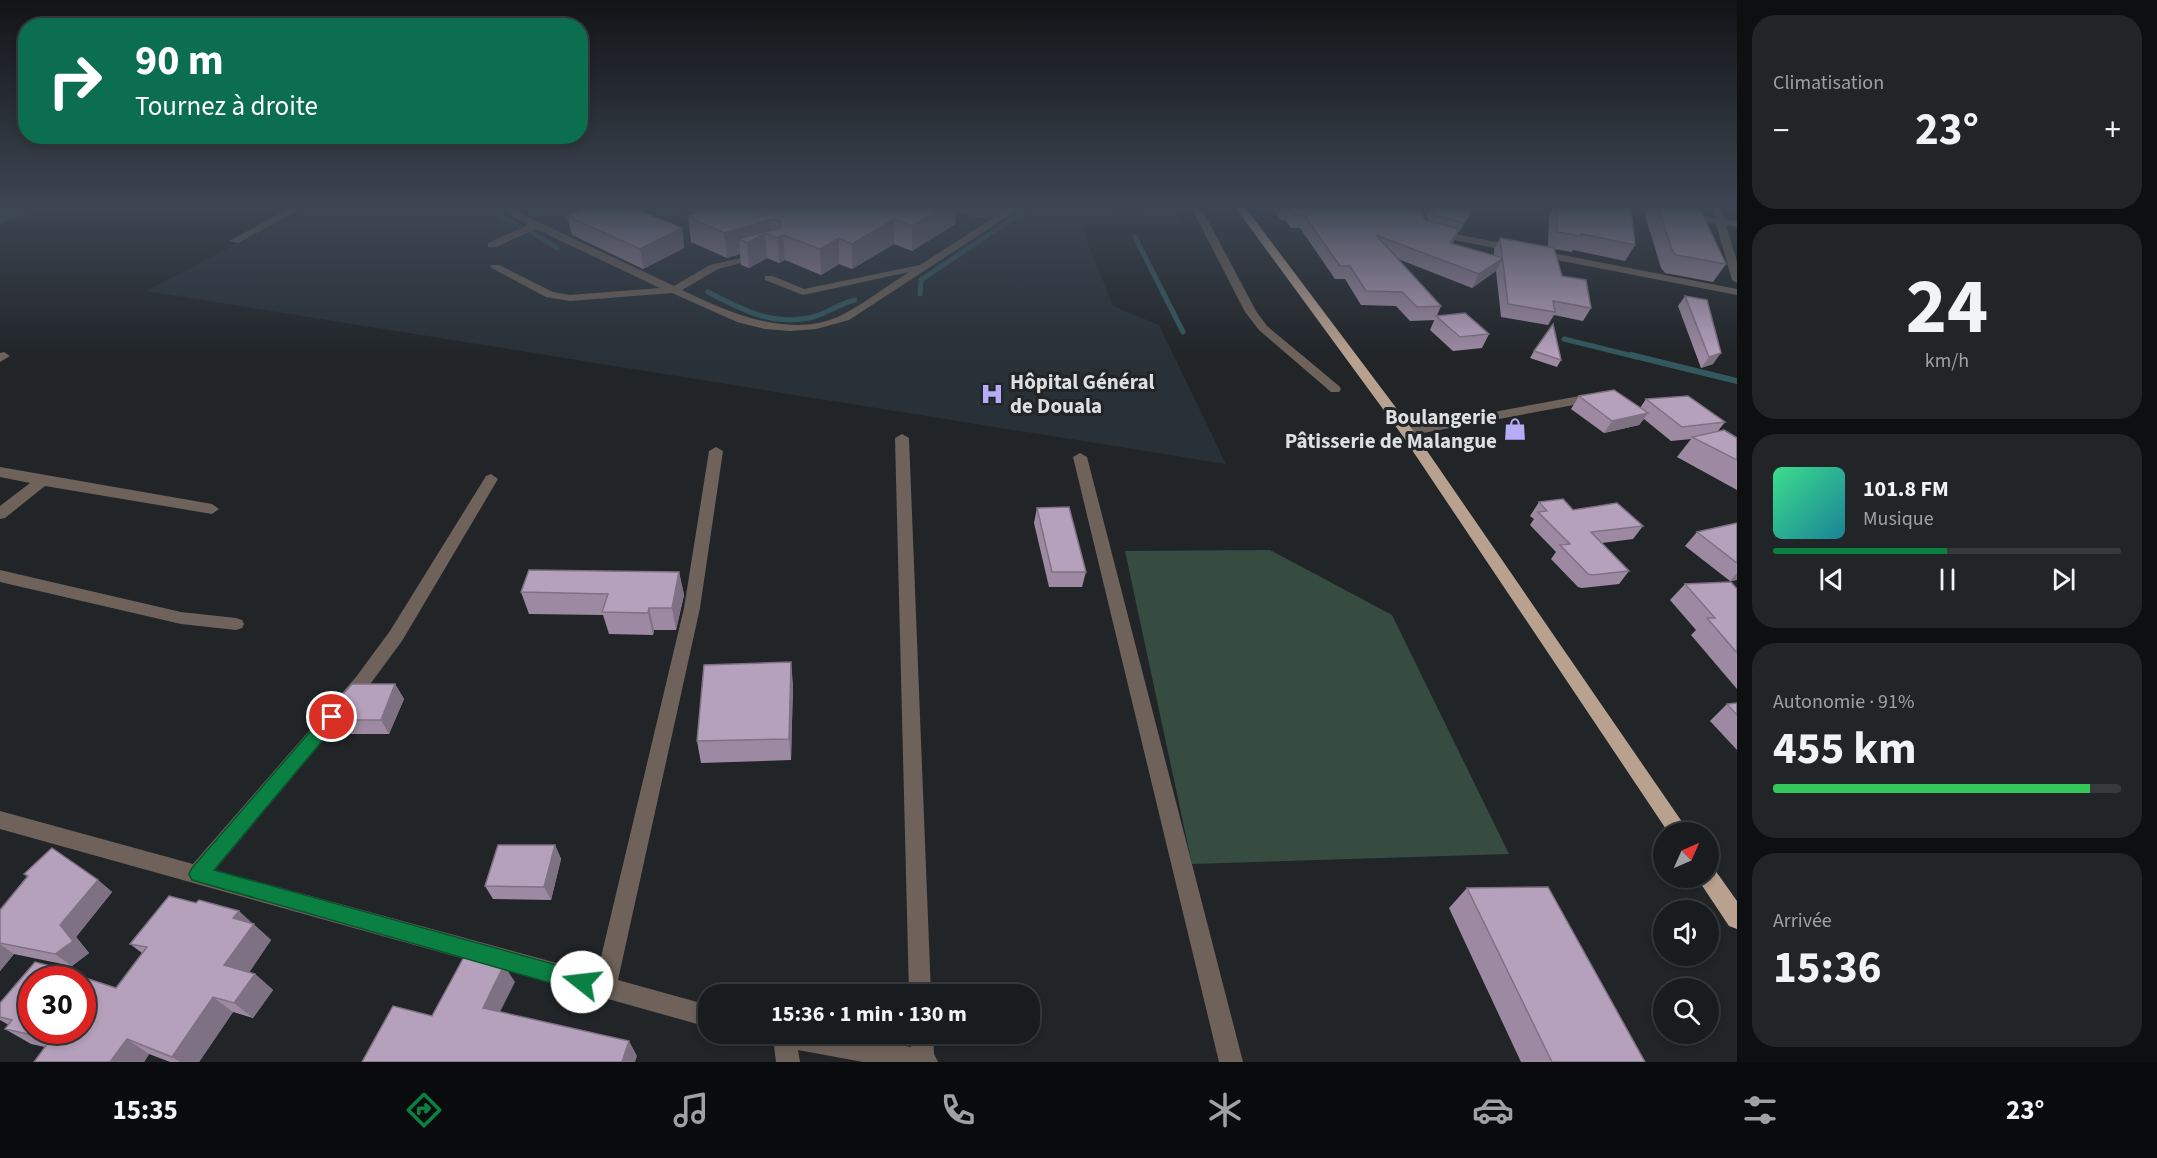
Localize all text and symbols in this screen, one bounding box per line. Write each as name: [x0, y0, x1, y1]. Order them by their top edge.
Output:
text: 90 m: [135, 31, 224, 91]
icon: right: [36, 42, 114, 120]
text: Climatisation: [1773, 69, 1884, 97]
text: Tournez à droite: [135, 87, 318, 126]
text: 23°: [1915, 98, 1979, 162]
text: −: [1773, 107, 1789, 154]
text: +: [2105, 107, 2121, 154]
text: 24: [1906, 252, 1988, 363]
text: km/h: [1925, 347, 1969, 375]
place label: Hôpital Général de Douala: [1010, 367, 1155, 421]
hospital icon: Hôpital Général de Douala: [979, 381, 1005, 407]
place label: Boulangerie Pâtisserie de Malangue: [1285, 402, 1497, 456]
shop icon: Boulangerie Pâtisserie de Malangue: [1502, 416, 1528, 442]
text: 101.8 FM: [1863, 473, 1949, 505]
text: Musique: [1863, 505, 1934, 533]
icon: previous: [1815, 563, 1848, 596]
icon: pause: [1931, 563, 1964, 596]
icon: next: [2047, 563, 2080, 596]
text: Autonomie · 91%: [1773, 688, 1914, 716]
pin: [306, 691, 357, 742]
icon: arrive: [315, 700, 348, 733]
text: 455 km: [1773, 717, 1917, 781]
north arrow: [1653, 822, 1719, 888]
map controls: [1653, 822, 1719, 1044]
button: sound: [1653, 900, 1719, 966]
text: Arrivée: [1773, 907, 1832, 935]
text: 15:36: [1773, 936, 1882, 1000]
position arrow: [550, 950, 614, 1014]
speed limit sign: 30: [18, 966, 96, 1044]
button: search: [1653, 978, 1719, 1044]
text: 15:36 · 1 min · 130 m: [771, 998, 967, 1030]
icon: directions: [403, 1089, 445, 1131]
icon: music: [670, 1089, 712, 1131]
icon: phone: [937, 1089, 979, 1131]
icon: climate: [1204, 1089, 1246, 1131]
icon: car: [1472, 1089, 1514, 1131]
icon: filters: [1739, 1089, 1781, 1131]
text: 15:35: [113, 1091, 178, 1130]
text: 23°: [2006, 1091, 2044, 1130]

